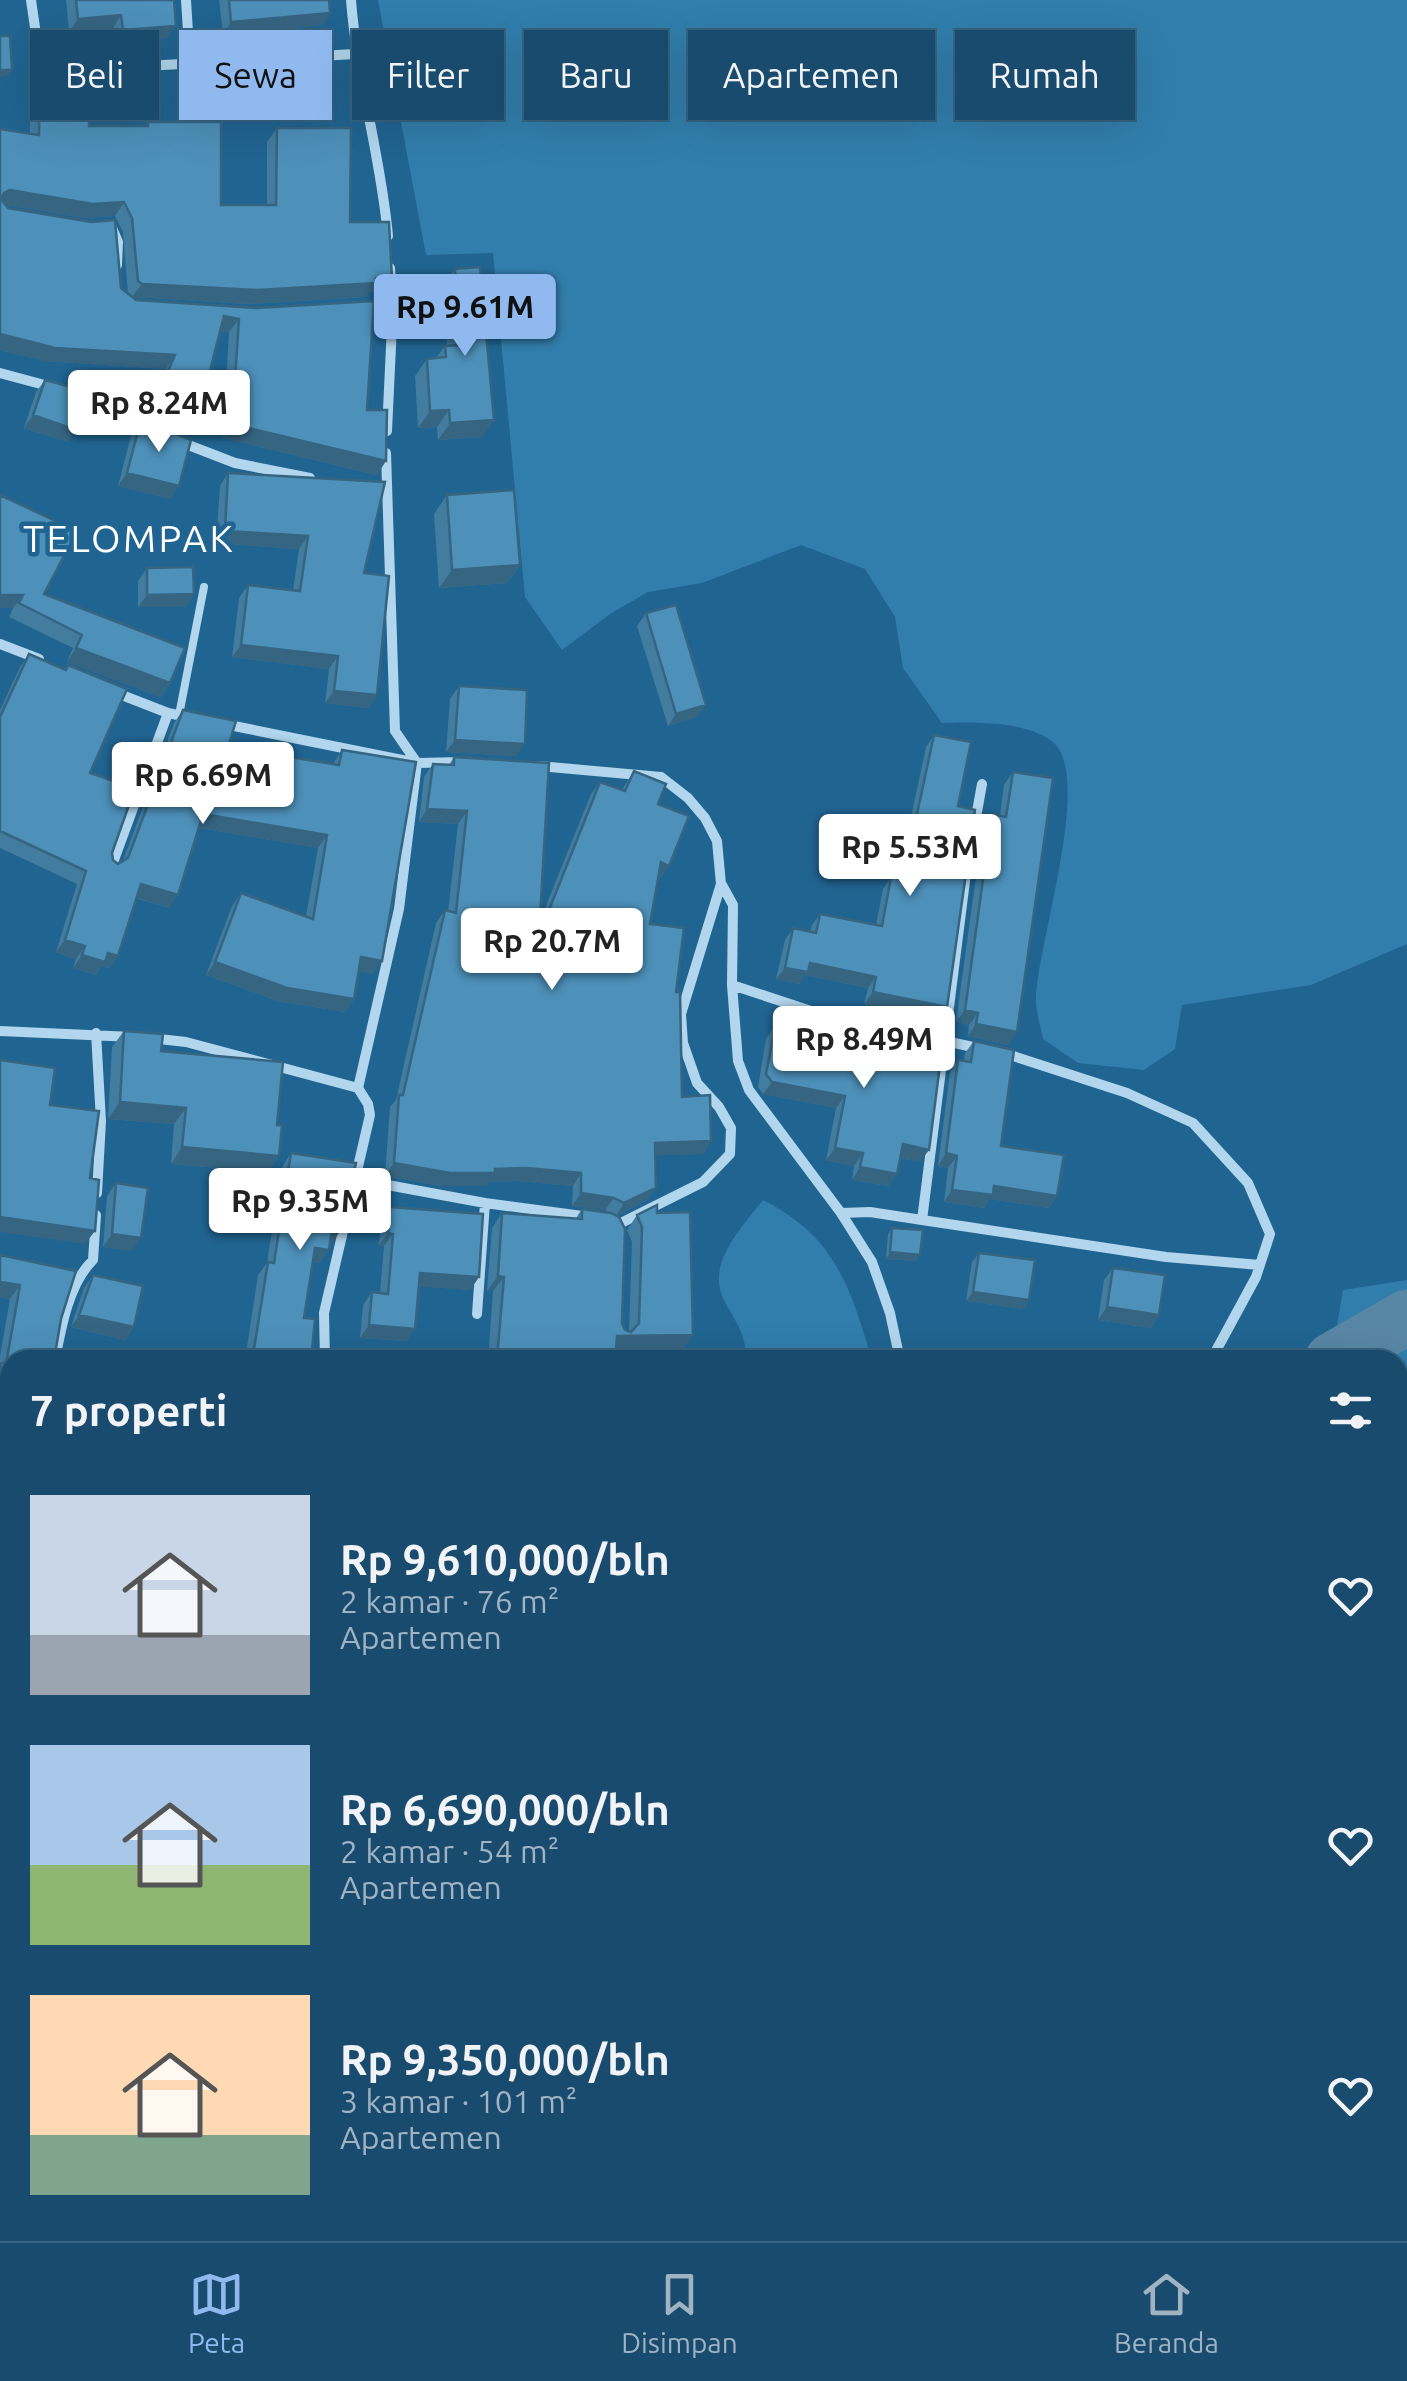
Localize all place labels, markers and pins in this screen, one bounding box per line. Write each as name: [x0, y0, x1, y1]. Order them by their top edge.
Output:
pin: Rp 9.61M: [362, 274, 568, 359]
pin: Rp 8.24M: [56, 370, 262, 455]
pin: Rp 6.69M: [100, 742, 306, 827]
pin: Rp 5.53M: [807, 814, 1013, 899]
pin: Rp 20.7M: [449, 908, 655, 993]
pin: Rp 8.49M: [761, 1006, 967, 1091]
pin: Rp 9.35M: [197, 1168, 403, 1253]

